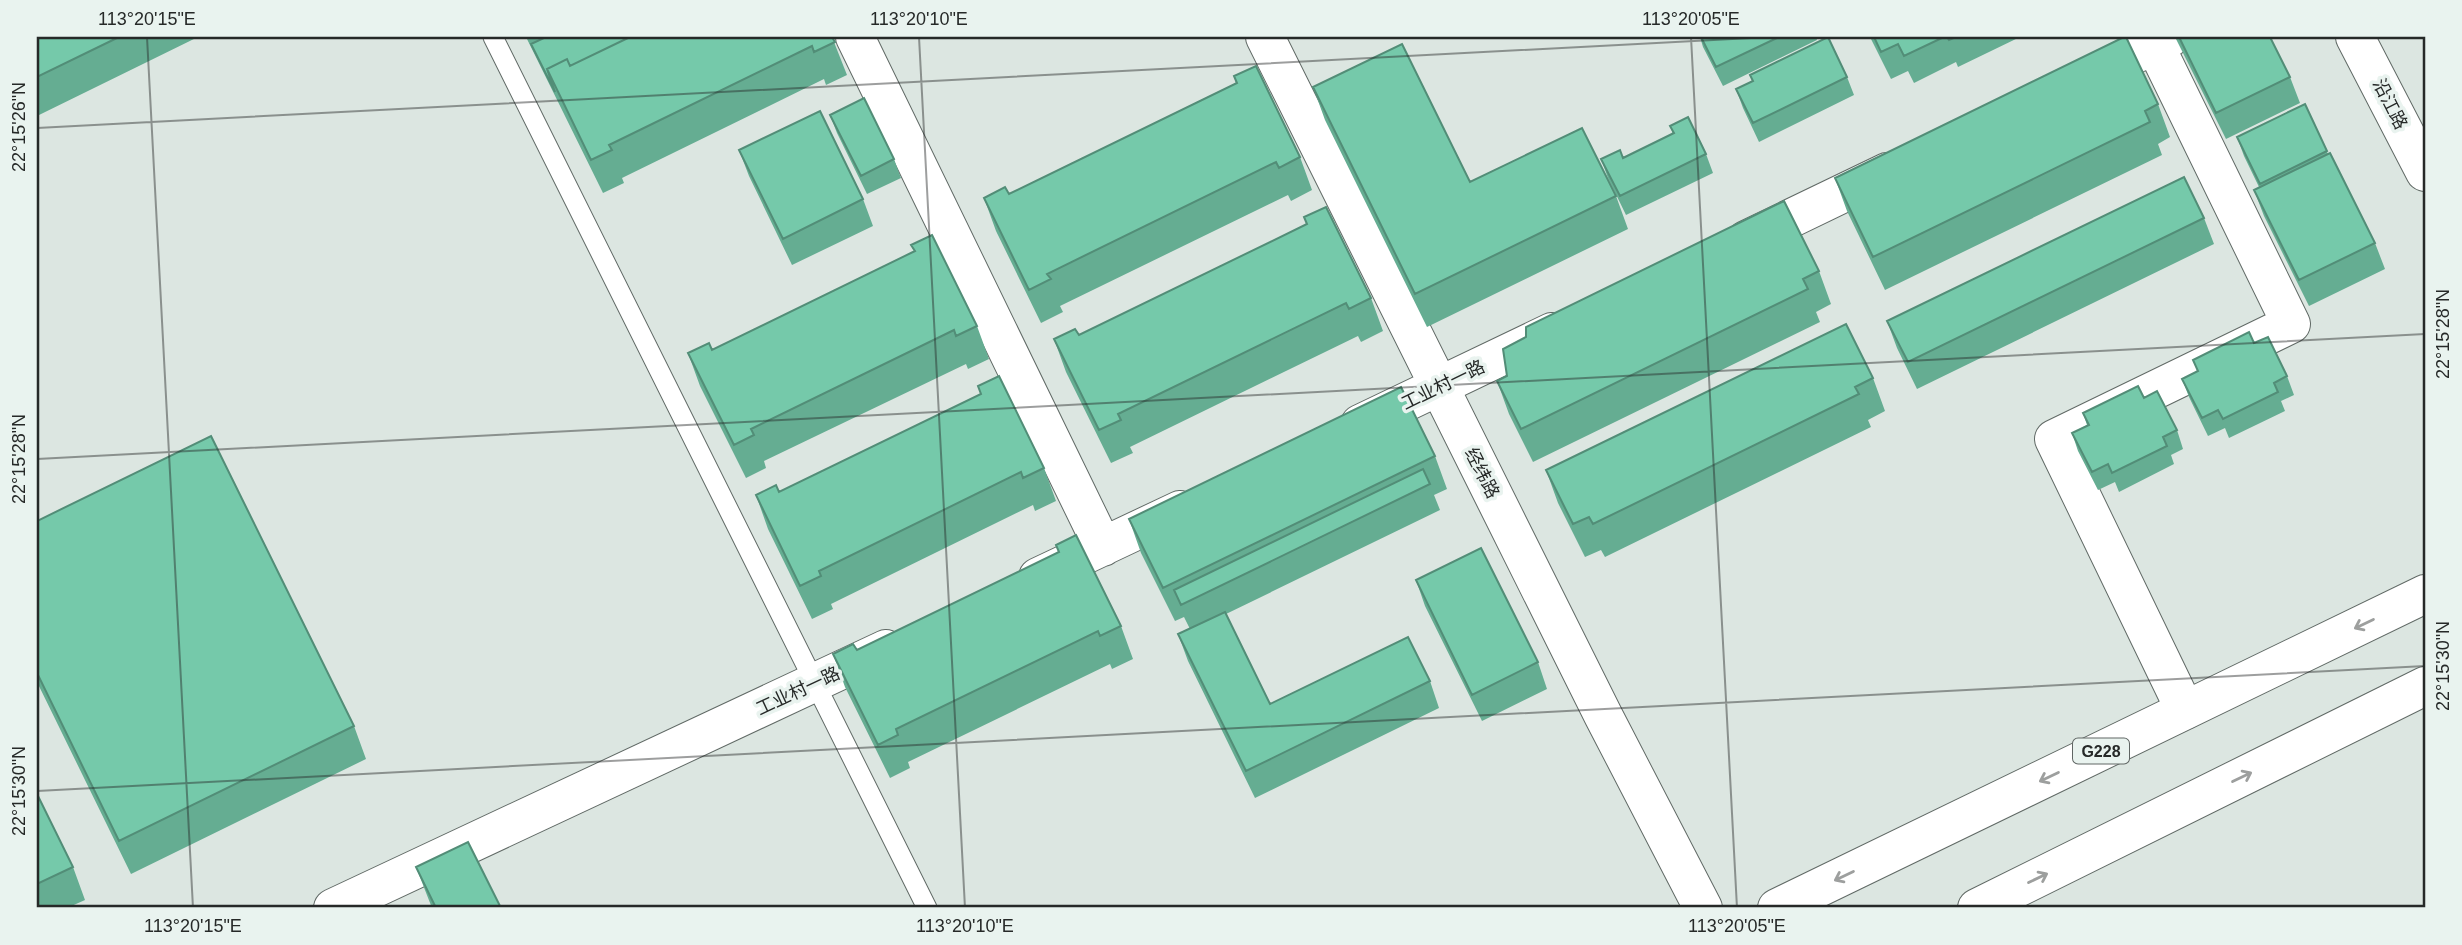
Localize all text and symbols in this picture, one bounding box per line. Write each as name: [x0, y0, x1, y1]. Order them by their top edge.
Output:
text: 113°20'15"E: [98, 9, 196, 29]
text: 113°20'10"E: [870, 9, 968, 29]
text: 113°20'05"E: [1642, 9, 1740, 29]
street label: 沿江路: [2369, 75, 2411, 133]
text: 22°15'26"N: [9, 82, 29, 172]
text: 22°15'28"N: [2433, 289, 2453, 379]
street label: 工业村一路: [1398, 356, 1488, 414]
text: 22°15'28"N: [9, 414, 29, 504]
street label: 经纬路: [1461, 444, 1503, 502]
one-way arrow: [2354, 618, 2375, 631]
text: 22°15'30"N: [2433, 621, 2453, 711]
street label: 工业村一路: [753, 663, 843, 719]
road number: G228: [2073, 738, 2129, 764]
text: 22°15'30"N: [9, 746, 29, 836]
one-way arrow: [2231, 769, 2252, 783]
one-way arrow: [2039, 770, 2060, 784]
one-way arrow: [1834, 870, 1855, 883]
one-way arrow: [2027, 870, 2048, 884]
text: 113°20'15"E: [144, 916, 242, 936]
text: 113°20'10"E: [916, 916, 1014, 936]
text: 113°20'05"E: [1688, 916, 1786, 936]

